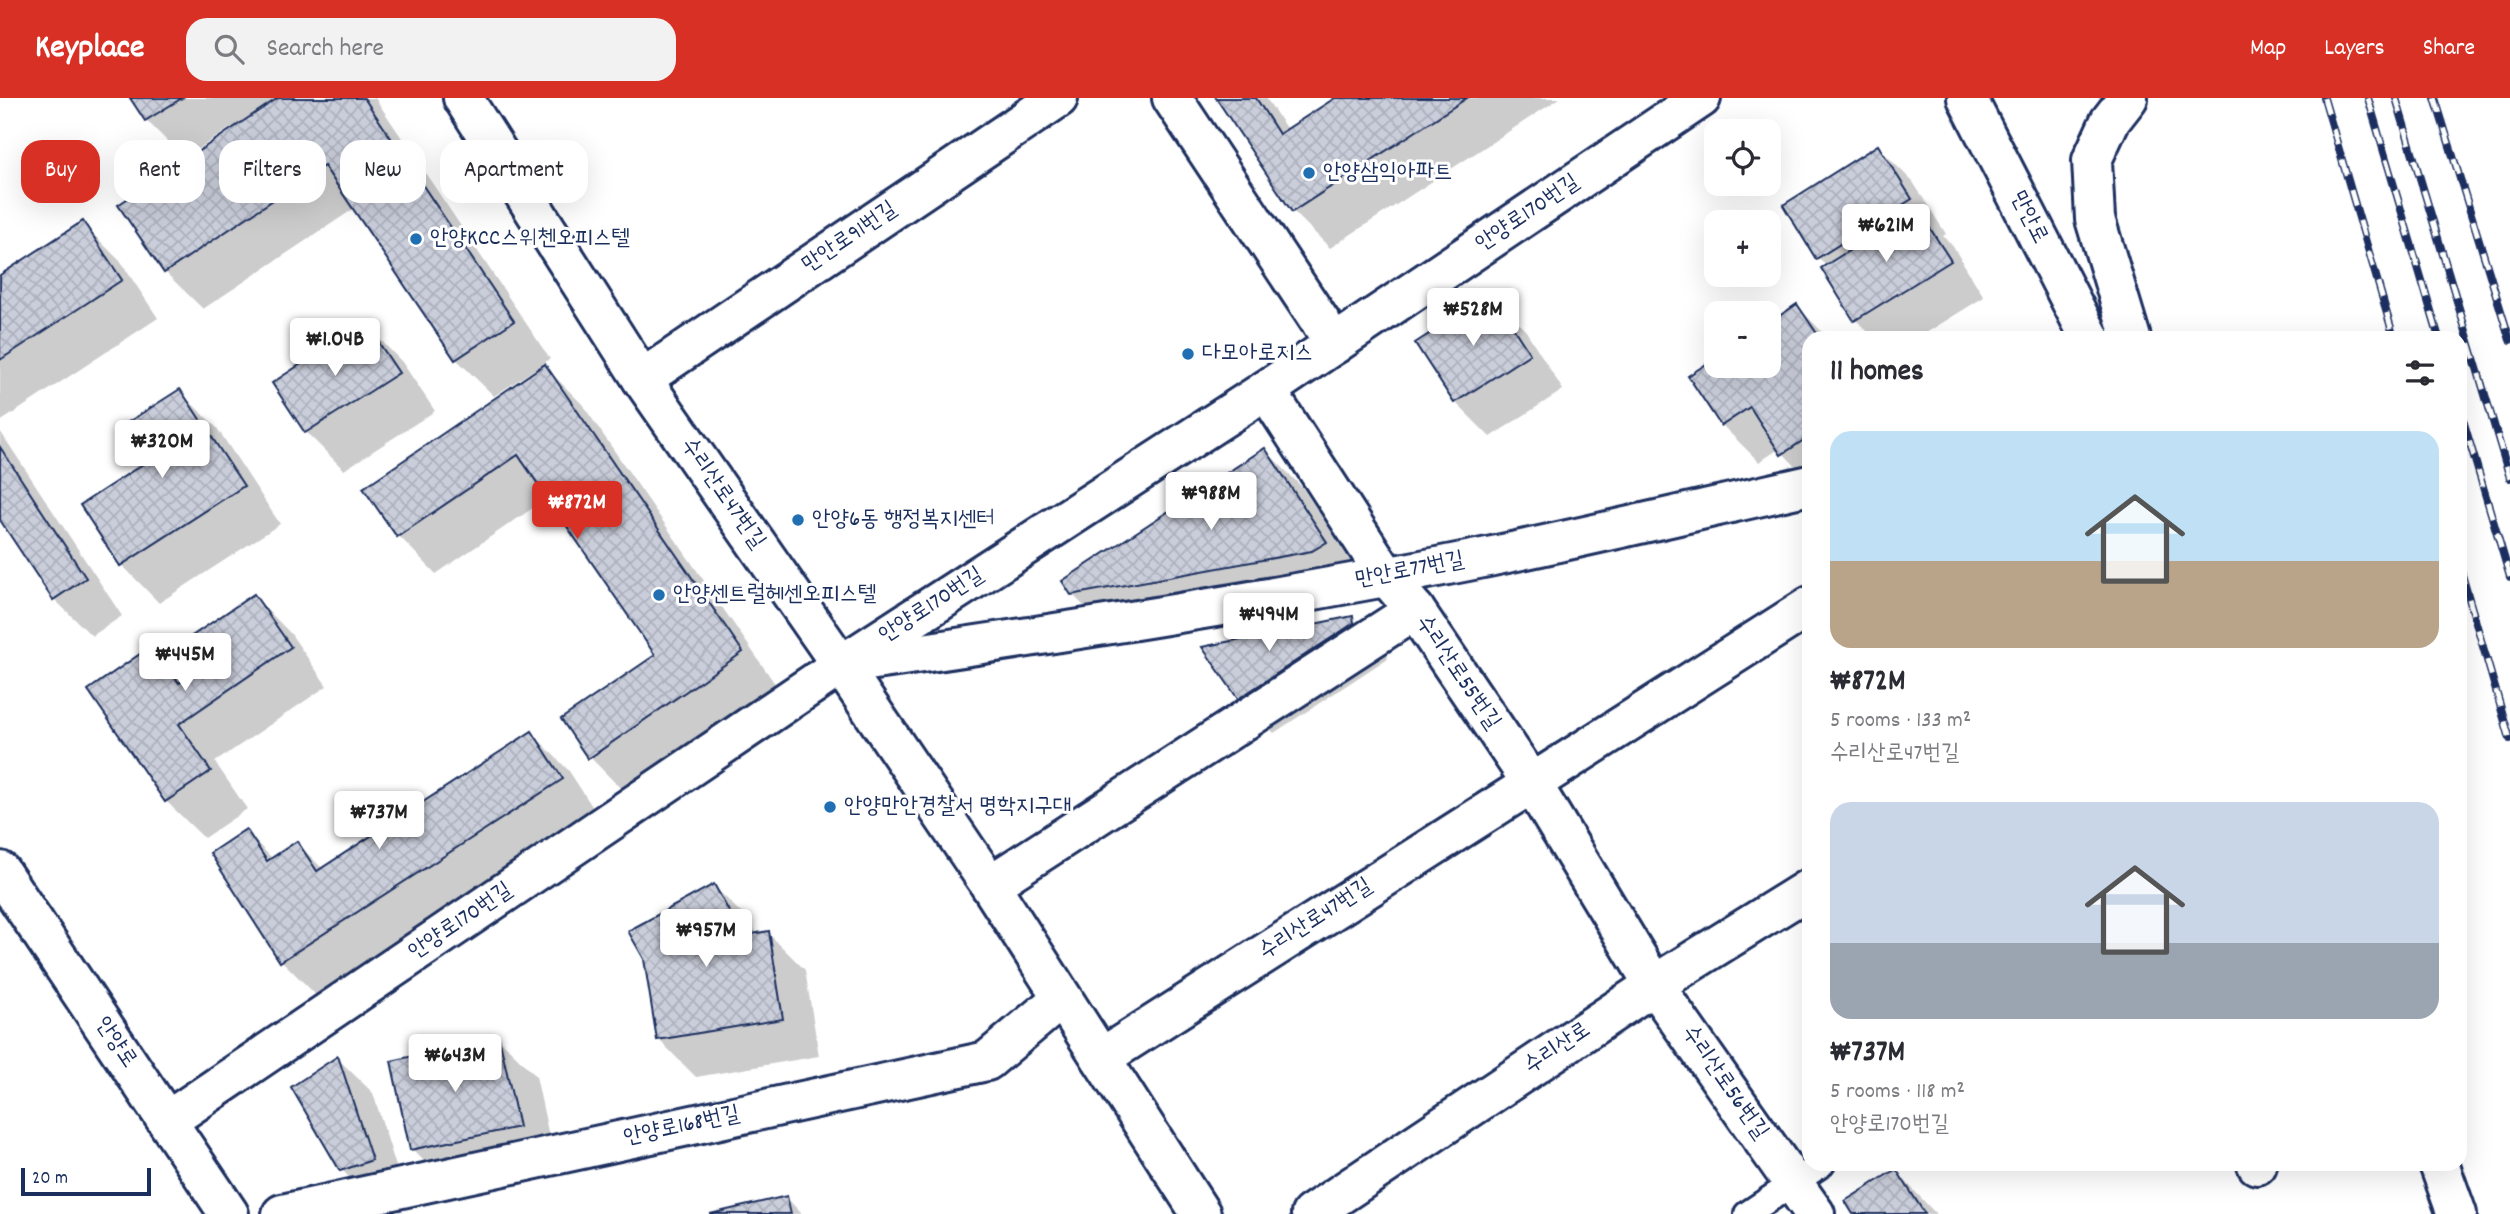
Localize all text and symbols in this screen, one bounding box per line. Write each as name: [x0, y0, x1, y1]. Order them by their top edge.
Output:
search box: [186, 18, 676, 81]
text: Keyplace: [35, 26, 144, 73]
icon: search: [210, 30, 248, 68]
text: Search here: [266, 31, 384, 68]
text: Map: [2250, 32, 2286, 66]
text: Layers: [2324, 32, 2385, 66]
text: Share: [2423, 32, 2475, 66]
map controls: [1704, 119, 1781, 378]
button: locate: [1704, 119, 1781, 196]
chip: Buy: [21, 140, 100, 203]
chip: Rent: [114, 140, 205, 203]
chip: Filters: [219, 140, 326, 203]
chip: New: [340, 140, 426, 203]
chip: Apartment: [440, 140, 588, 203]
place label: 안양삼익아파트: [1323, 157, 1453, 190]
marker: 안양삼익아파트: [1301, 165, 1317, 181]
street label: 안양로170번길: [1469, 167, 1587, 261]
street label: 만안로: [2001, 186, 2055, 250]
street label: 만안로91번길: [796, 194, 904, 282]
pin: ₩621M: [1837, 204, 1935, 264]
button: +: [1704, 210, 1781, 287]
text: ₩621M: [1858, 210, 1914, 243]
place label: 안양KCC스위첸오피스텔: [430, 223, 630, 256]
marker: 안양KCC스위첸오피스텔: [408, 231, 424, 247]
pin: ₩528M: [1424, 288, 1522, 348]
text: ₩528M: [1443, 294, 1503, 327]
button: −: [1704, 301, 1781, 378]
pin: ₩1.04B: [278, 318, 392, 378]
text: ₩1.04B: [306, 324, 364, 357]
place label: 다모아로지스: [1202, 338, 1313, 371]
marker: 다모아로지스: [1180, 346, 1196, 362]
text: 11 homes: [1830, 352, 1924, 395]
icon: filters: [2401, 354, 2439, 392]
pin: ₩320M: [113, 420, 211, 480]
text: ₩320M: [131, 426, 193, 459]
street label: 수리산로47번길: [671, 432, 773, 556]
pin: ₩988M: [1162, 472, 1260, 532]
icon: home: [2072, 476, 2198, 602]
text: ₩988M: [1182, 478, 1240, 511]
pin: ₩872M: [528, 482, 626, 541]
text: ₩872M: [548, 487, 606, 520]
place label: 안양6동 행정복지센터: [812, 504, 995, 537]
marker: 안양6동 행정복지센터: [790, 512, 806, 528]
street label: 만안로77번길: [1353, 544, 1467, 598]
street label: 안양로170번길: [873, 560, 991, 652]
place label: 안양센트럴헤센오피스텔: [673, 579, 877, 612]
marker: 안양센트럴헤센오피스텔: [651, 587, 667, 603]
pin: ₩494M: [1220, 594, 1318, 653]
text: ₩494M: [1239, 599, 1299, 632]
street label: 수리산로55번길: [1406, 609, 1508, 737]
pin: ₩445M: [136, 634, 234, 693]
text: ₩445M: [155, 639, 215, 672]
text: ₩872M: [1830, 662, 1905, 705]
text: 5 rooms · 133 m²: [1830, 705, 1971, 738]
text: 수리산로47번길: [1830, 738, 1959, 771]
place label: 안양만안경찰서 명학지구대: [844, 791, 1071, 824]
pin: ₩737M: [330, 792, 428, 851]
text: ₩737M: [350, 797, 408, 830]
marker: 안양만안경찰서 명학지구대: [822, 799, 838, 815]
icon: home: [2072, 847, 2198, 973]
street label: 수리산로47번길: [1253, 871, 1379, 969]
street label: 안양로170번길: [402, 875, 520, 969]
pin: ₩957M: [657, 910, 755, 969]
text: ₩957M: [676, 915, 736, 948]
street label: 안양로: [86, 1011, 144, 1075]
street label: 수리산로: [1518, 1015, 1598, 1083]
street label: 수리산로56번길: [1672, 1019, 1776, 1147]
text: ₩737M: [1830, 1033, 1905, 1076]
pin: ₩643M: [406, 1034, 504, 1094]
text: ₩643M: [425, 1040, 485, 1073]
text: 5 rooms · 118 m²: [1830, 1076, 1965, 1109]
street label: 안양로168번길: [621, 1099, 743, 1155]
text: 안양로170번길: [1830, 1109, 1949, 1142]
scale bar: [21, 1165, 150, 1197]
text: 20 m: [32, 1166, 68, 1193]

